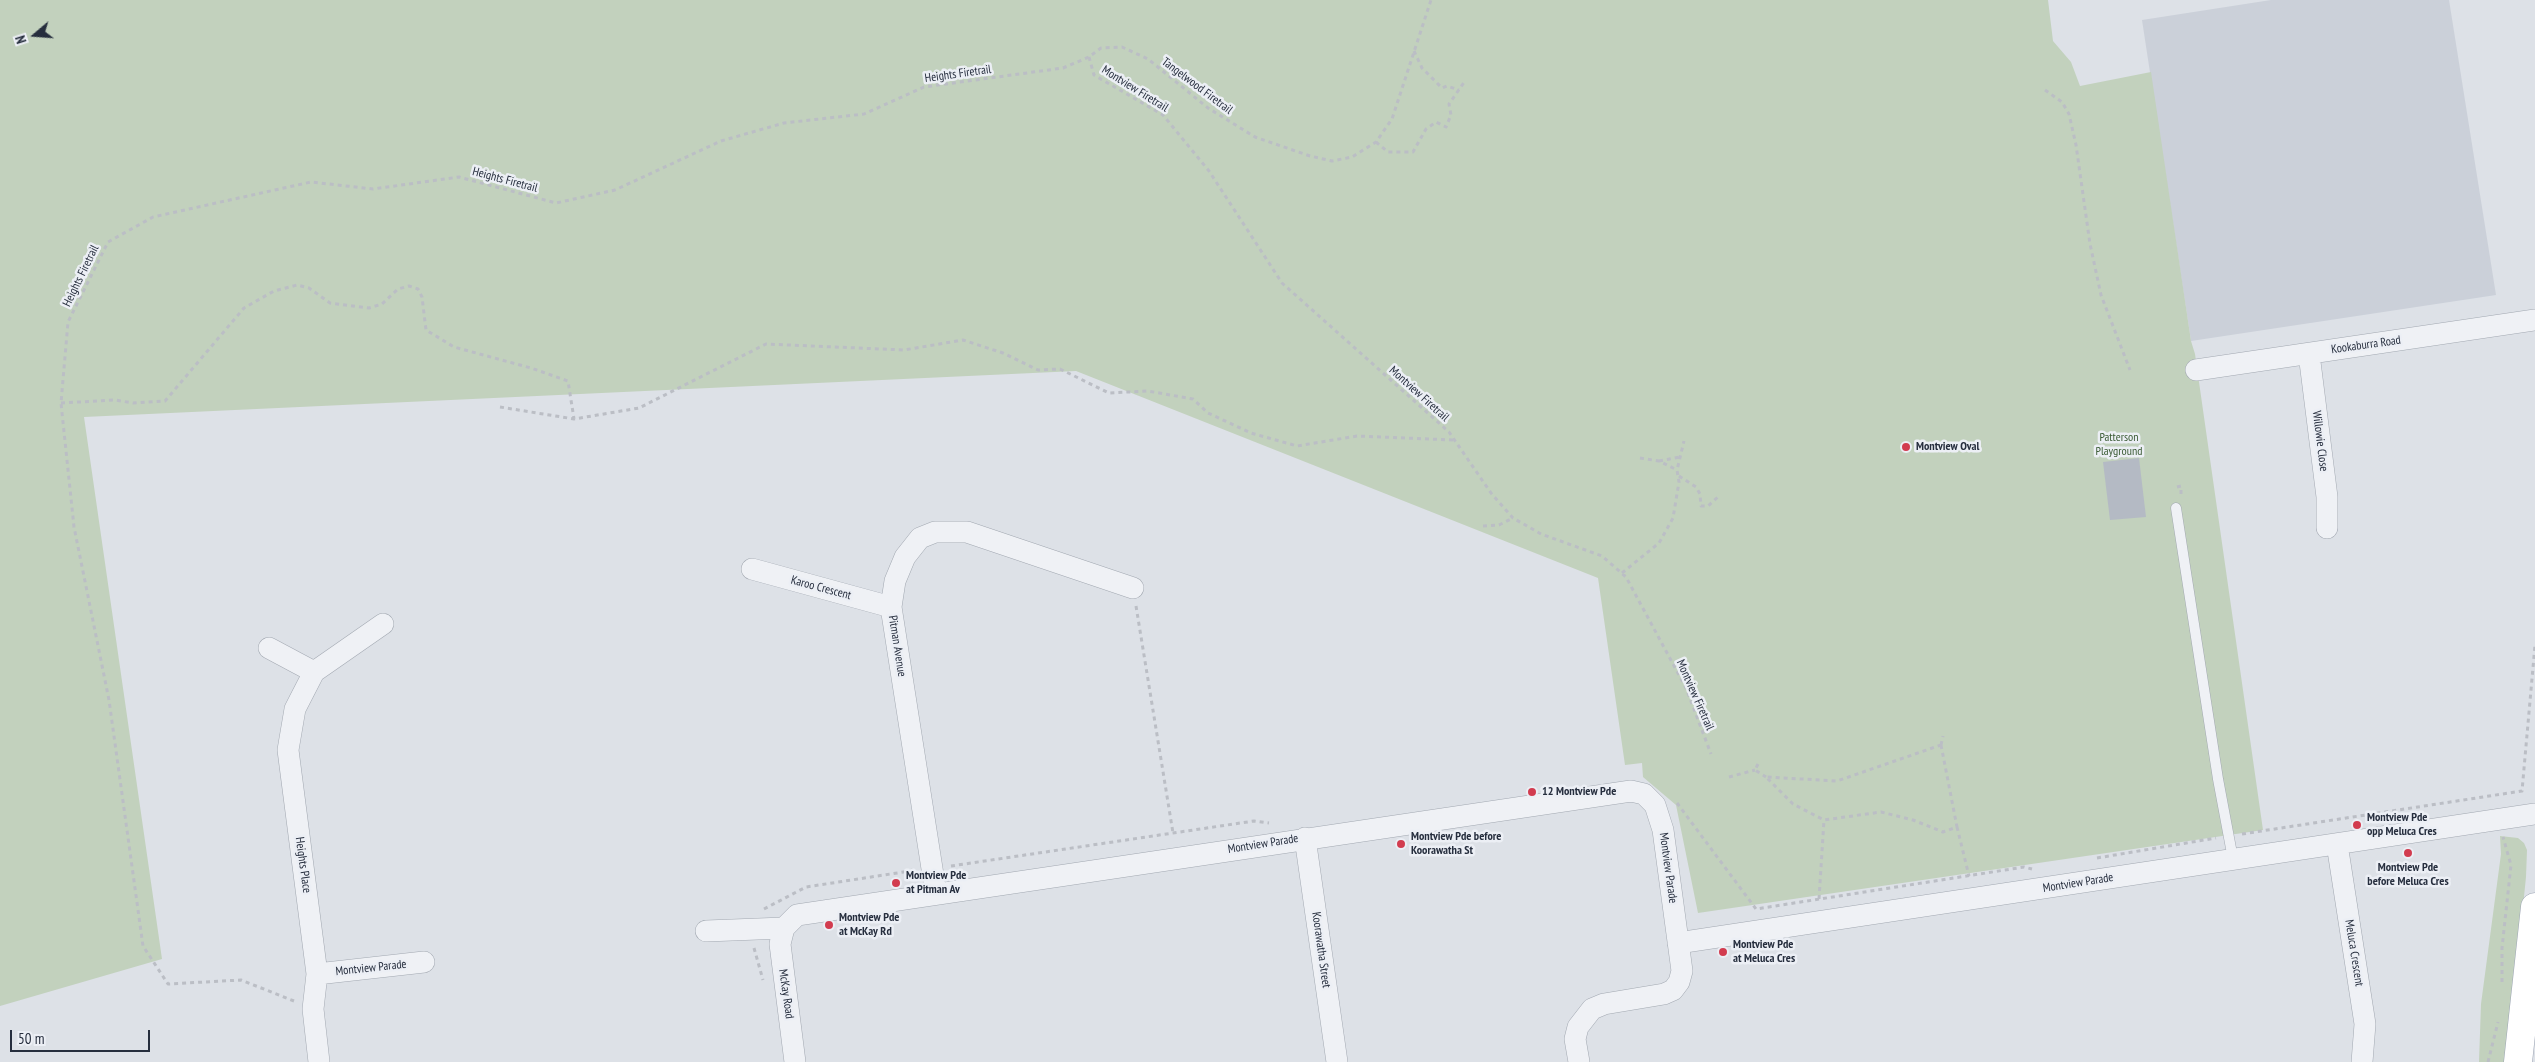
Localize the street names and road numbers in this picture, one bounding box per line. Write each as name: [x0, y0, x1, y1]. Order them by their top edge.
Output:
street label: Tangelwood Firetrail: [1159, 55, 1235, 117]
street label: Heights Firetrail: [924, 62, 992, 86]
street label: Montview Firetrail: [1099, 63, 1171, 115]
street label: Heights Firetrail: [471, 164, 539, 196]
street label: Heights Firetrail: [60, 243, 102, 309]
street label: Kookaburra Road: [2330, 333, 2402, 357]
street label: Montview Firetrail: [1386, 363, 1452, 425]
street label: Willowie Close: [2309, 410, 2331, 472]
street label: Karoo Crescent: [789, 573, 853, 603]
street label: Pitman Avenue: [885, 614, 909, 678]
street label: Montview Firetrail: [1673, 658, 1717, 732]
street label: Montview Parade: [1227, 831, 1299, 857]
street label: Montview Parade: [1656, 832, 1680, 904]
street label: Heights Place: [292, 836, 314, 894]
street label: Montview Parade: [2042, 870, 2114, 896]
street label: Koorawatha Street: [1309, 911, 1333, 989]
street label: Meluca Crescent: [2342, 919, 2366, 987]
street label: Montview Parade: [335, 957, 407, 979]
street label: McKay Road: [775, 968, 797, 1020]

